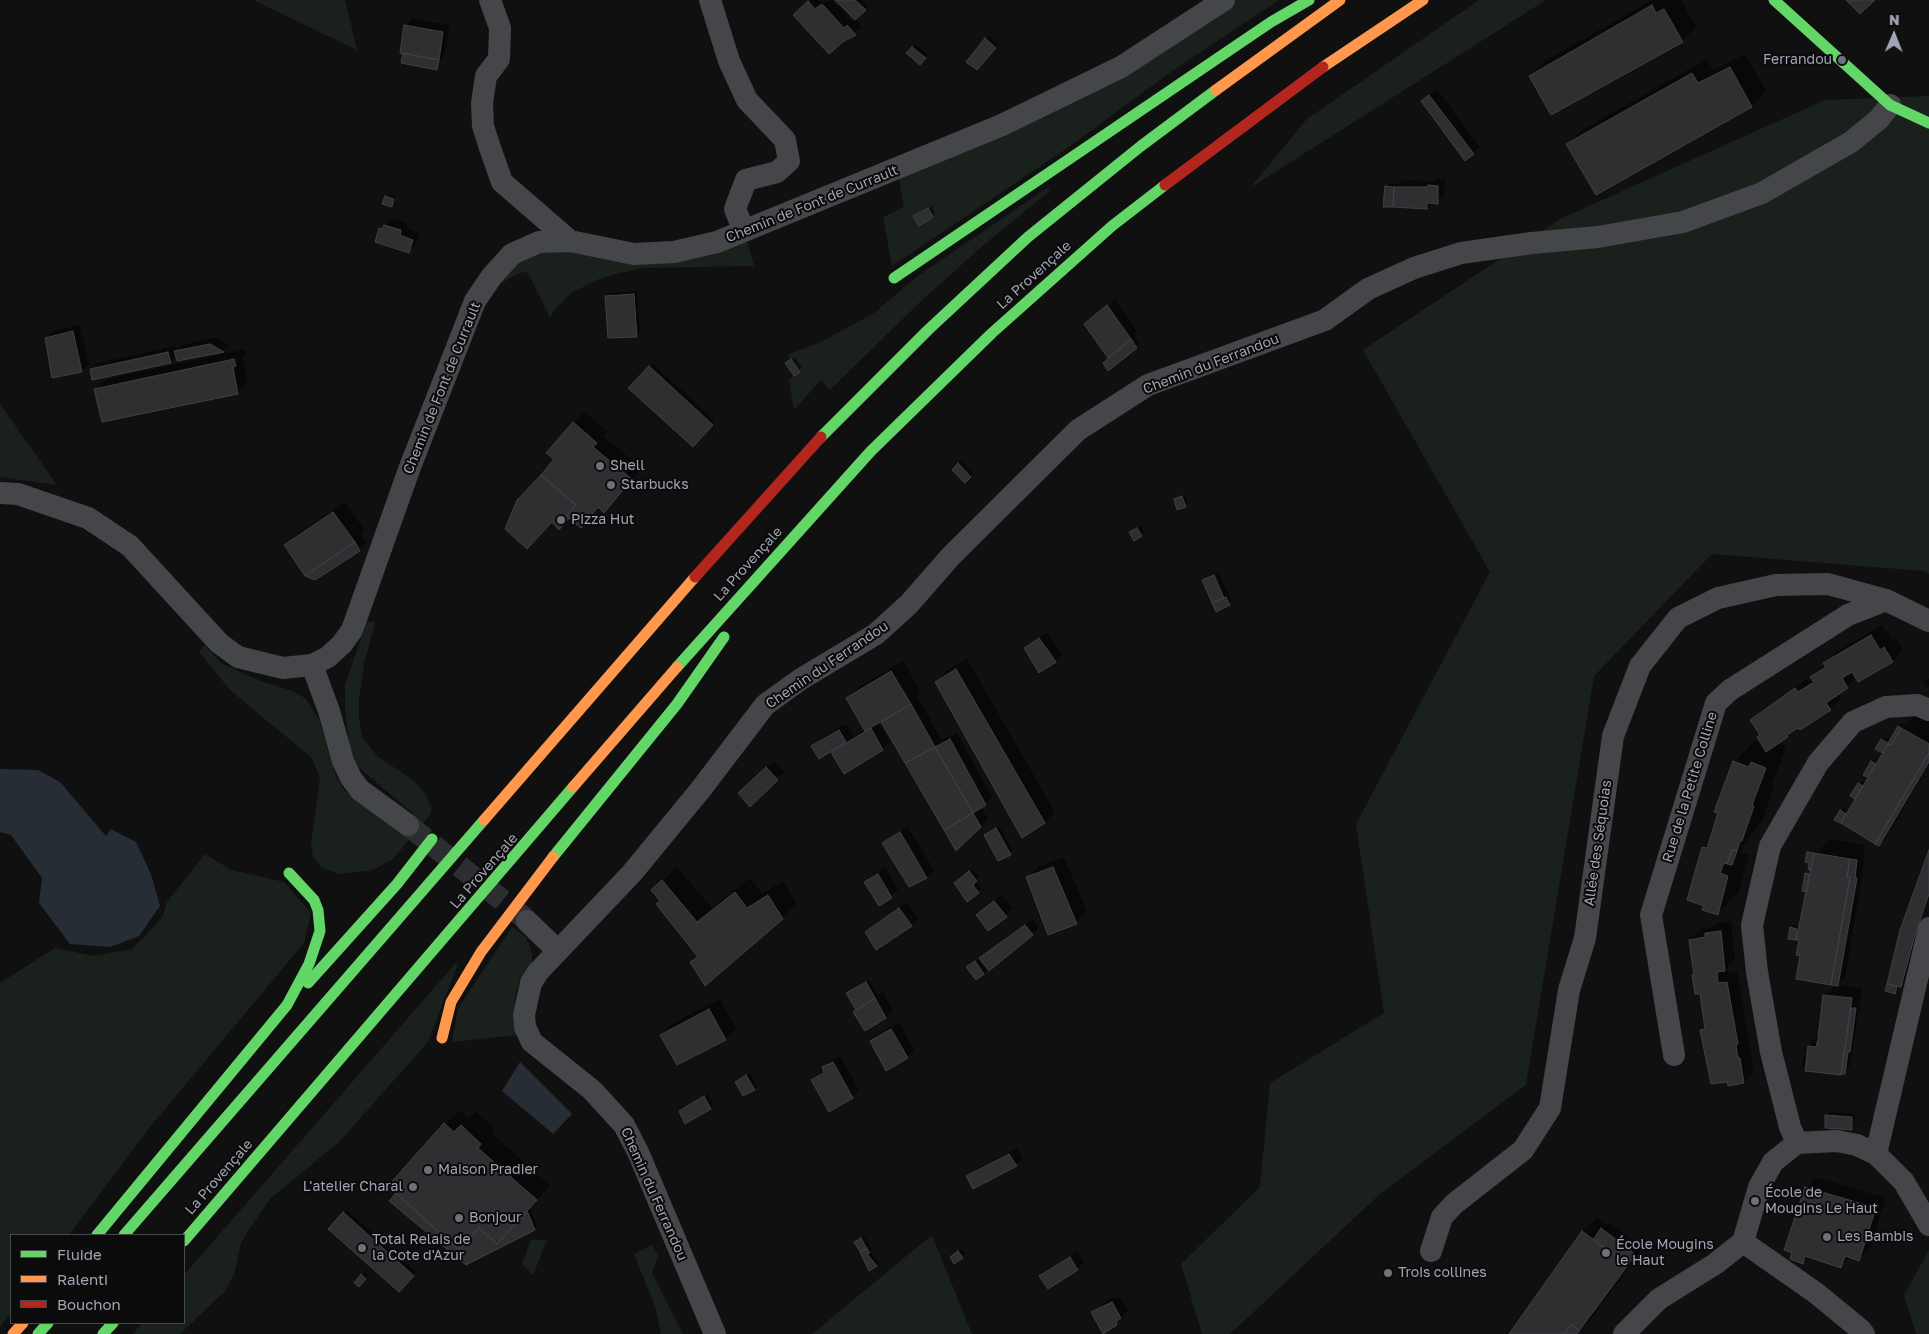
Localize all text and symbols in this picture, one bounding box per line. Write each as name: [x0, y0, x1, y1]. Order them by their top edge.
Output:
north arrow: [1869, 10, 1919, 60]
text: N: [1889, 11, 1900, 28]
place label: Ferrandou: [1763, 52, 1832, 68]
marker: Ferrandou: [1836, 54, 1848, 66]
street label: Chemin de Font de Currault: [724, 162, 900, 246]
street label: La Provençale: [993, 237, 1075, 313]
street label: Chemin de Font de Currault: [400, 300, 484, 476]
street label: Chemin du Ferrandou: [1141, 330, 1281, 398]
place label: Shell: [610, 458, 645, 474]
marker: Shell: [594, 460, 606, 472]
place label: Starbucks: [621, 477, 689, 493]
marker: Starbucks: [605, 479, 617, 491]
place label: Pizza Hut: [571, 512, 634, 528]
marker: Pizza Hut: [555, 514, 567, 526]
street label: La Provençale: [710, 523, 786, 605]
street label: Chemin du Ferrandou: [763, 618, 891, 712]
street label: Rue de la Petite Colline: [1659, 710, 1721, 864]
street label: Allée des Séquoias: [1581, 779, 1615, 907]
street label: La Provençale: [447, 830, 521, 912]
street label: Chemin du Ferrandou: [617, 1125, 691, 1263]
street label: La Provençale: [182, 1136, 256, 1218]
place label: Maison Pradier: [438, 1162, 538, 1178]
marker: Maison Pradier: [422, 1164, 434, 1176]
place label: L'atelier Charal: [303, 1179, 403, 1195]
marker: L'atelier Charal: [407, 1181, 419, 1193]
place label: École de Mougins Le Haut: [1765, 1185, 1878, 1218]
marker: École de Mougins Le Haut: [1749, 1195, 1761, 1207]
place label: Bonjour: [469, 1210, 521, 1226]
marker: Bonjour: [453, 1212, 465, 1224]
place label: Les Bambis: [1837, 1229, 1913, 1245]
marker: Les Bambis: [1821, 1231, 1833, 1243]
place label: Total Relais de la Cote d'Azur: [372, 1232, 471, 1264]
legend: [10, 1234, 185, 1324]
place label: École Mougins le Haut: [1616, 1237, 1714, 1270]
marker: Total Relais de la Cote d'Azur: [356, 1242, 368, 1254]
text: Fluide: [57, 1245, 102, 1263]
marker: École Mougins le Haut: [1600, 1247, 1612, 1259]
place label: Trois collines: [1398, 1265, 1487, 1281]
marker: Trois collines: [1382, 1267, 1394, 1279]
text: Ralenti: [57, 1270, 108, 1288]
text: Bouchon: [57, 1295, 121, 1313]

